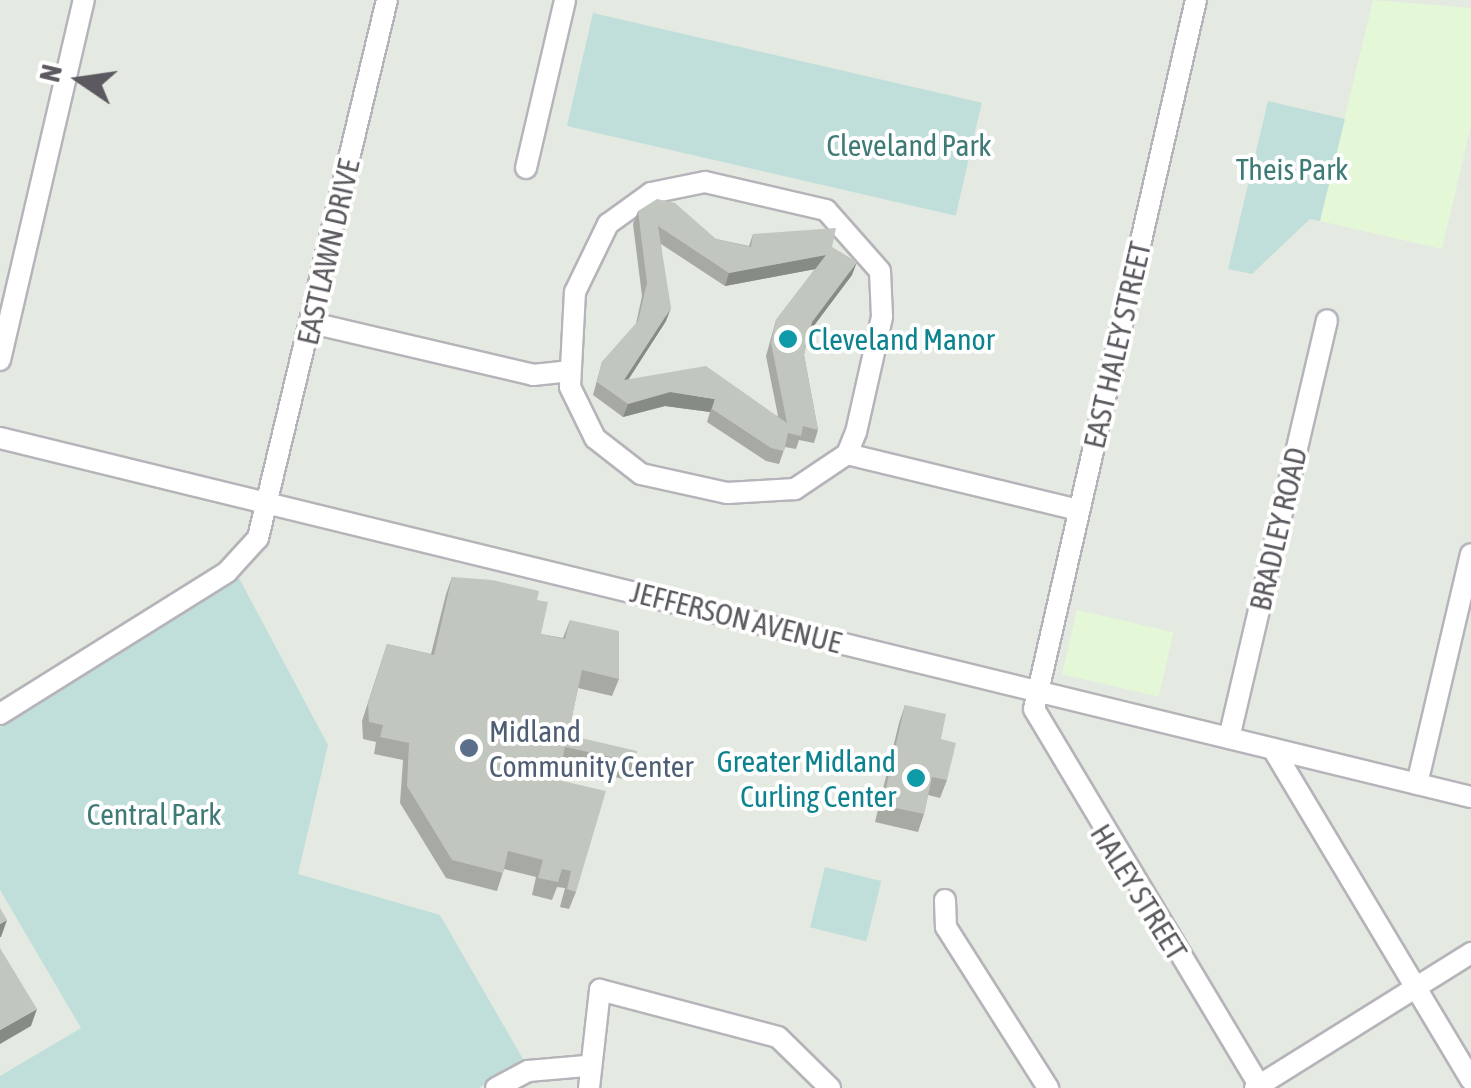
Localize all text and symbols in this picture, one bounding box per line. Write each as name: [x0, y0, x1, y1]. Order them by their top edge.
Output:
north arrow: [30, 30, 130, 130]
text: N: [33, 62, 68, 85]
park label: Cleveland Park: [826, 127, 992, 163]
park label: Theis Park: [1236, 151, 1348, 187]
street label: EASTLAWN DRIVE: [289, 156, 367, 348]
street label: EAST HALEY STREET: [1076, 238, 1158, 452]
place label: Cleveland Manor: [808, 321, 994, 357]
marker: Cleveland Manor: [777, 328, 799, 350]
street label: BRADLEY ROAD: [1242, 444, 1314, 614]
street label: JEFFERSON AVENUE: [627, 573, 845, 661]
place label: Midland Community Center: [489, 713, 693, 784]
marker: Midland Community Center: [458, 737, 480, 759]
place label: Greater Midland Curling Center: [717, 743, 896, 814]
marker: Greater Midland Curling Center: [905, 767, 927, 789]
park label: Central Park: [87, 796, 221, 832]
street label: HALEY STREET: [1083, 817, 1195, 967]

